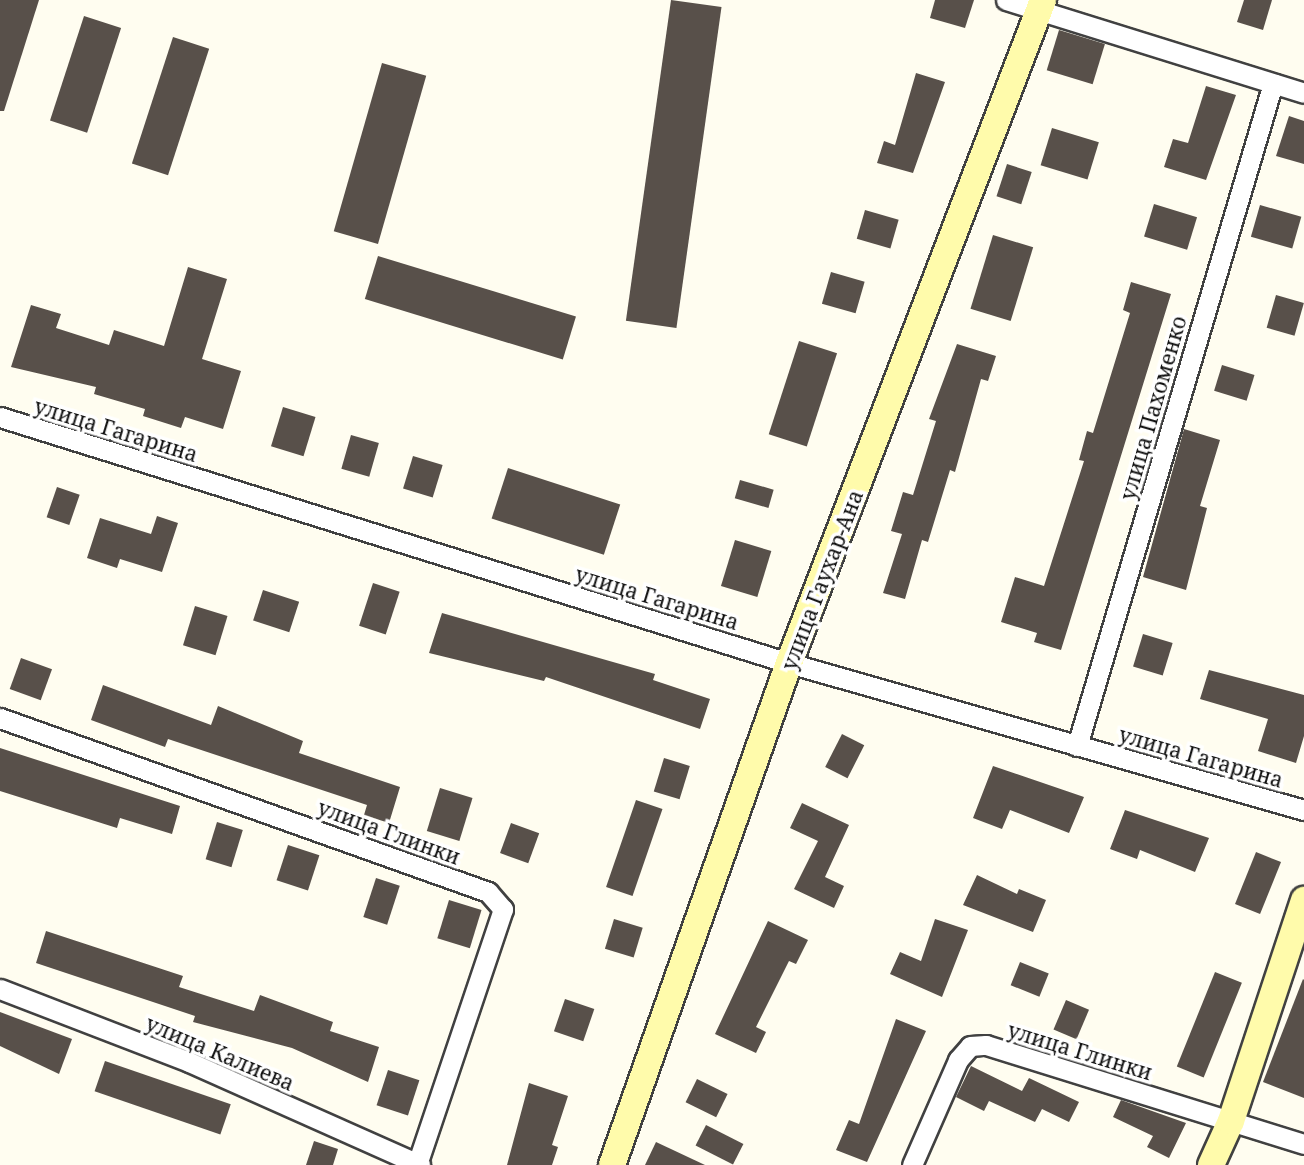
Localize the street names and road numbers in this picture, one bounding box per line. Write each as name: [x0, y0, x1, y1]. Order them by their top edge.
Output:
street label: улица Пахоменко: [1115, 313, 1191, 503]
street label: улица Гагарина: [31, 393, 201, 467]
street label: улица Гаухар-Ана: [776, 486, 868, 674]
street label: улица Гагарина: [572, 561, 742, 635]
street label: улица Гагарина: [1116, 722, 1286, 792]
street label: улица Глинки: [314, 795, 464, 869]
street label: улица Калиева: [142, 1010, 298, 1096]
street label: улица Глинки: [1005, 1017, 1155, 1085]

